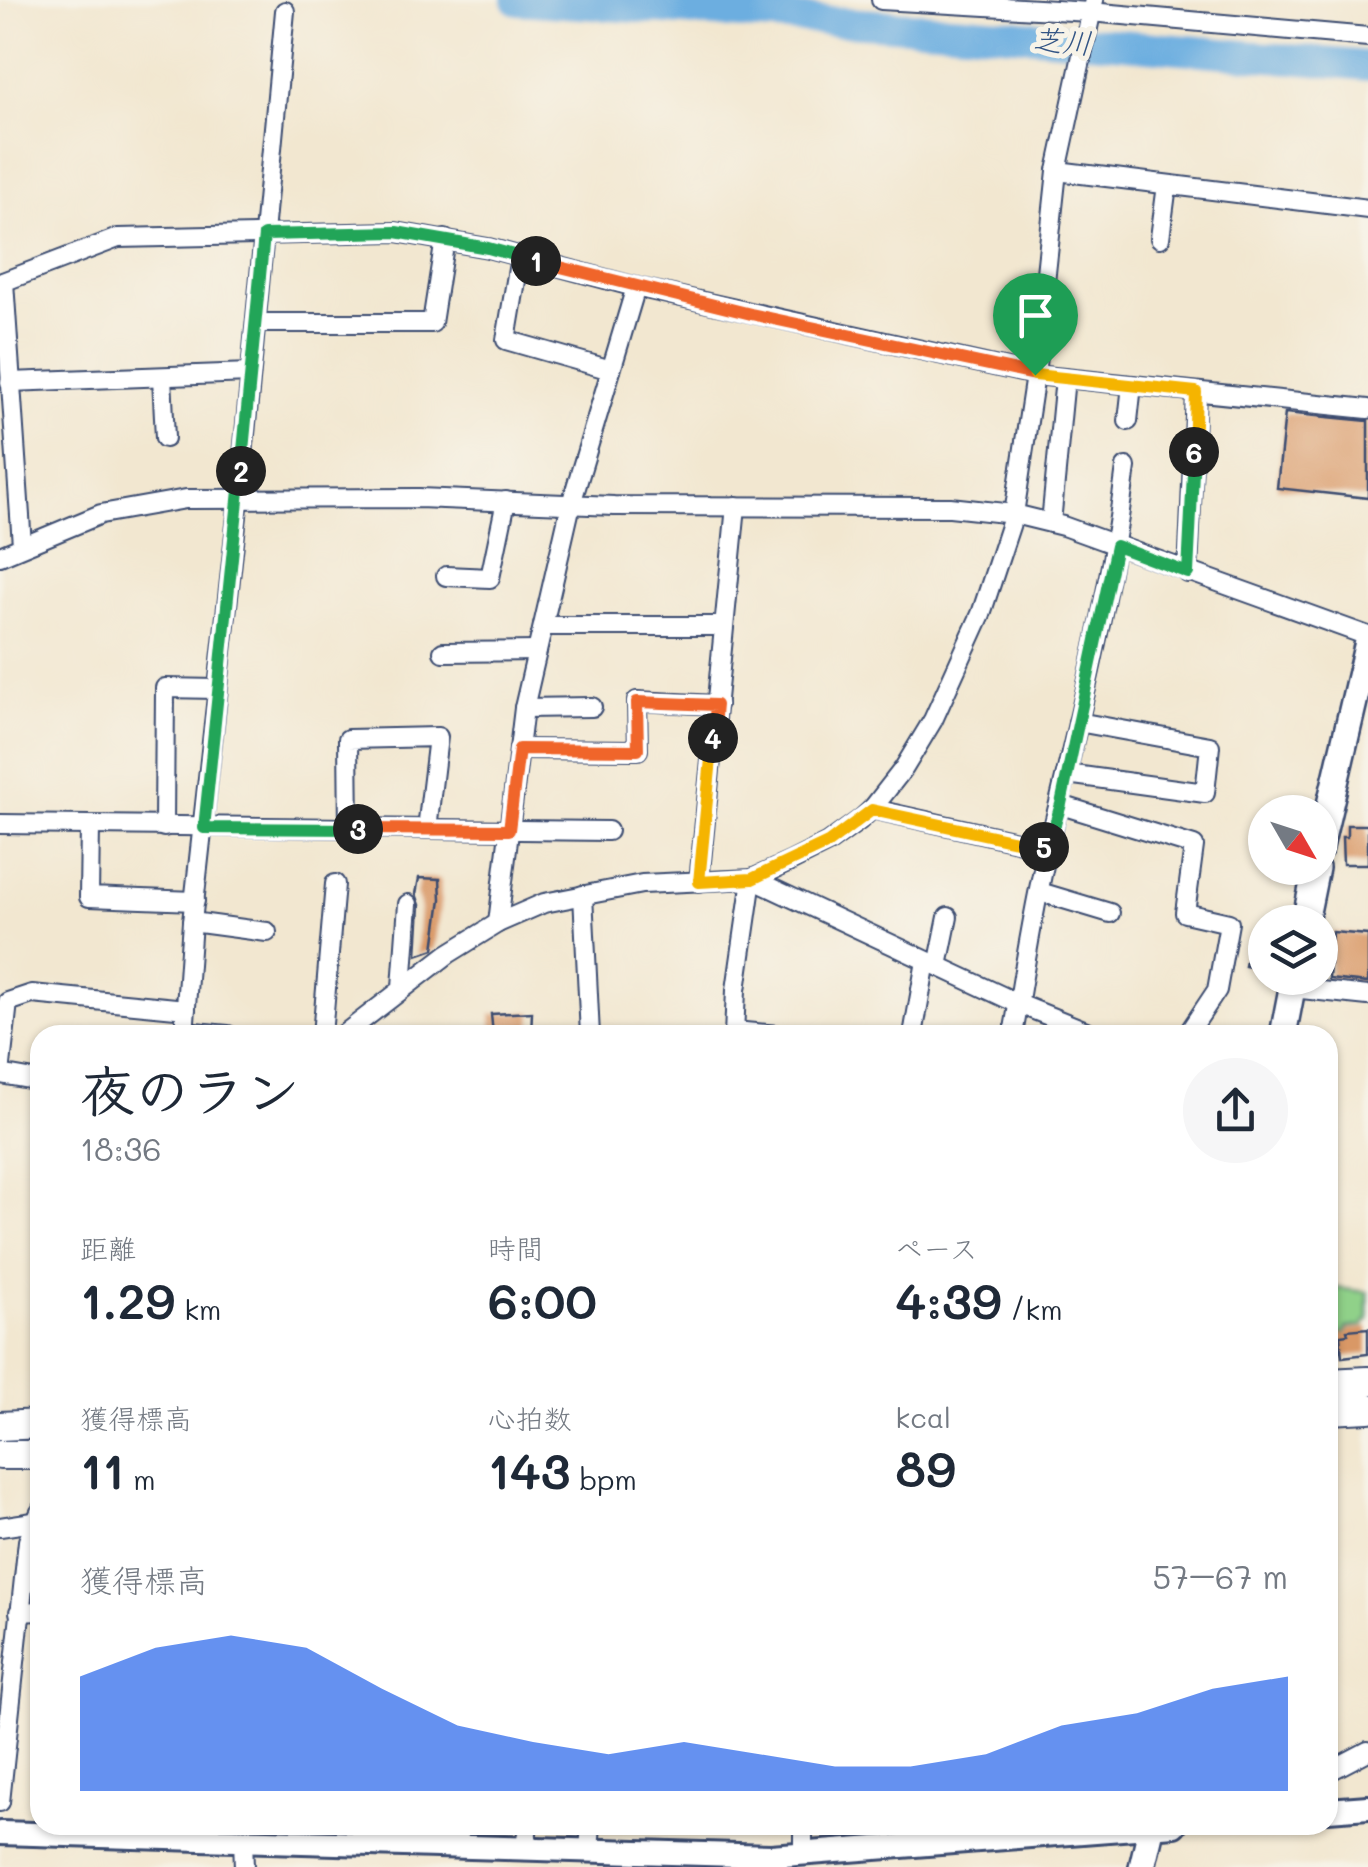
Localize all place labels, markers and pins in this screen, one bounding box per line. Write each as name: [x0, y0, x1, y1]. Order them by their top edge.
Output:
pin: 1: [511, 236, 561, 286]
pin: [993, 273, 1078, 376]
pin: 6: [1169, 427, 1219, 477]
pin: 2: [216, 446, 266, 496]
pin: 4: [688, 713, 738, 763]
pin: 3: [333, 804, 383, 854]
pin: 5: [1019, 822, 1069, 872]

